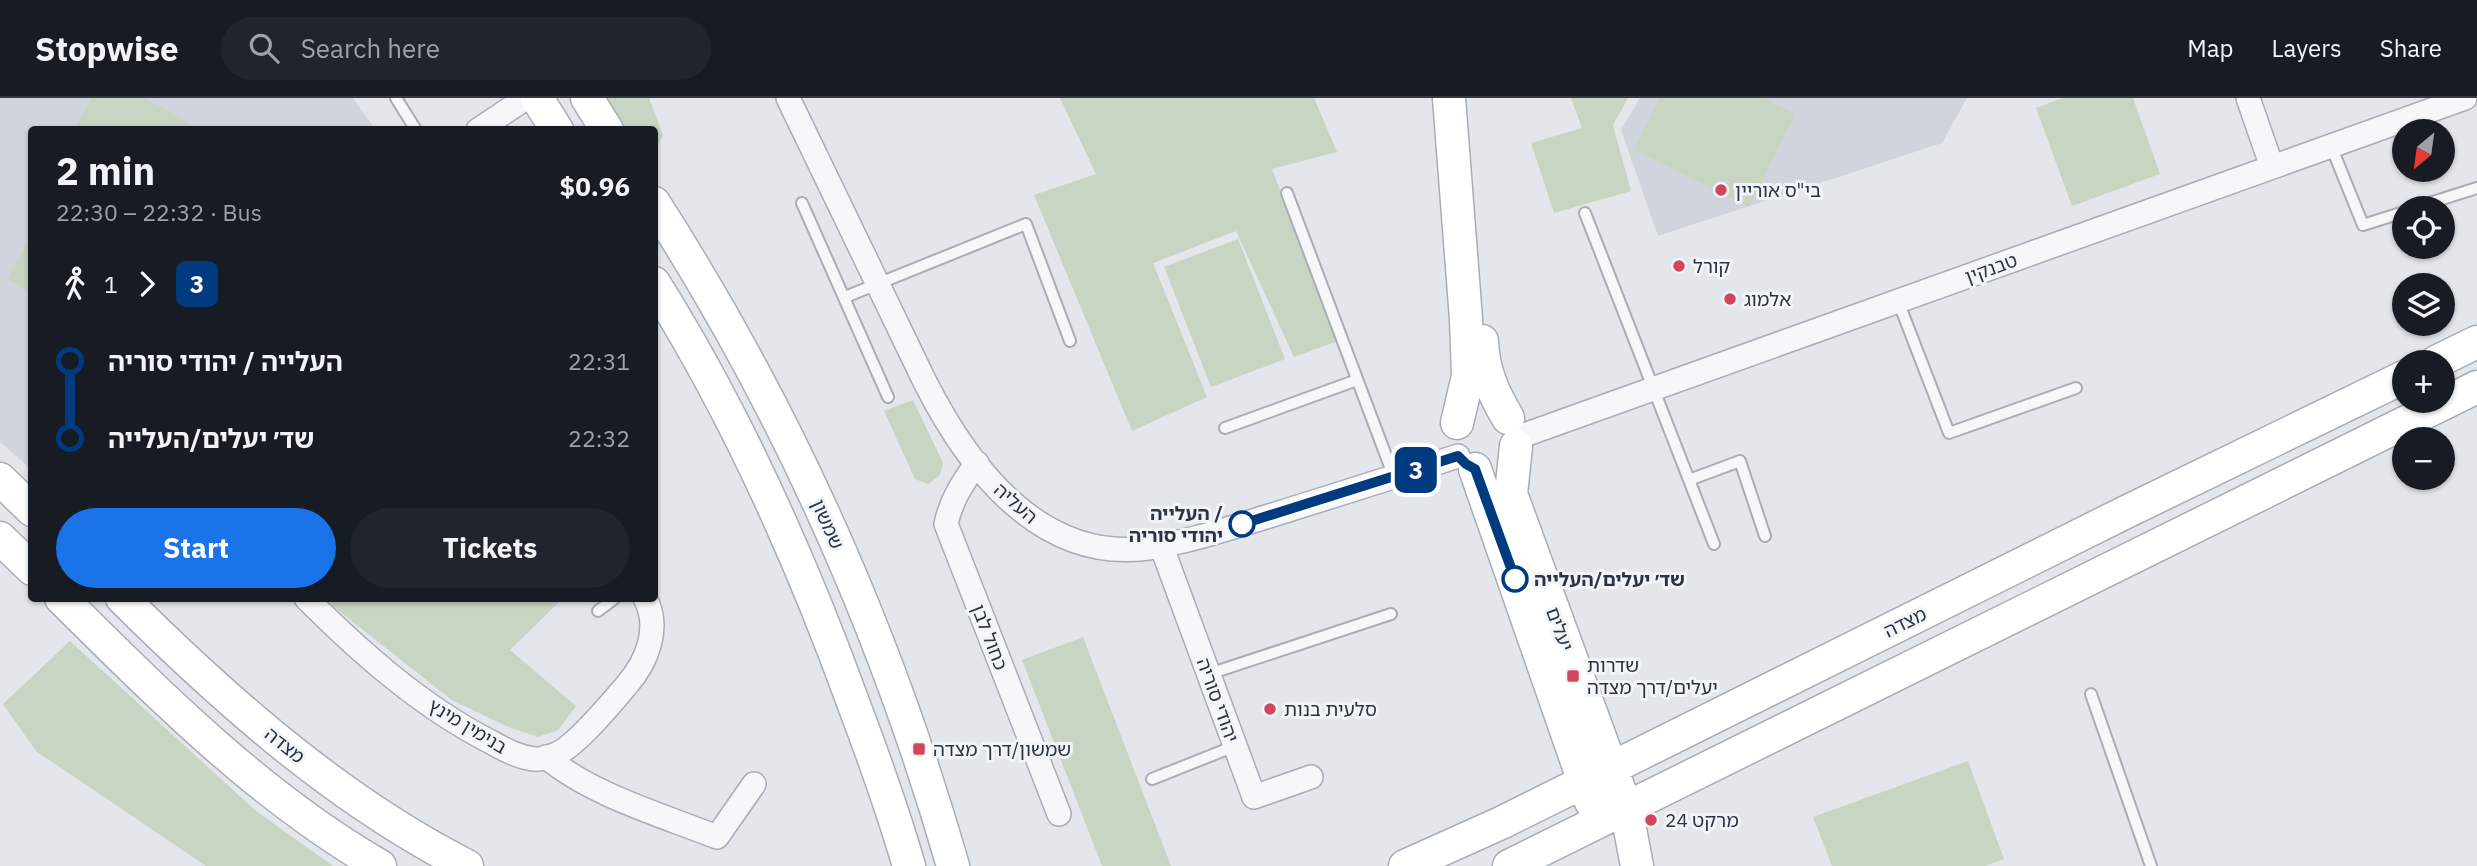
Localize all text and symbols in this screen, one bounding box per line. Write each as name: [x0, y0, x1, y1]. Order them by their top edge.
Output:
search box: [221, 17, 711, 80]
text: Stopwise: [35, 27, 179, 70]
icon: search: [245, 29, 283, 67]
text: Search here: [301, 31, 440, 65]
text: Map: [2187, 32, 2234, 64]
text: Layers: [2272, 32, 2342, 64]
text: Share: [2380, 32, 2442, 64]
north arrow: [2392, 119, 2455, 182]
map controls: [2392, 119, 2455, 490]
text: 2 min: [56, 146, 155, 195]
text: $0.96: [560, 169, 630, 203]
place label: בי"ס אוריין: [1735, 178, 1821, 202]
marker: בי"ס אוריין: [1713, 182, 1729, 198]
button: locate: [2392, 196, 2455, 259]
text: 22:30 – 22:32 · Bus: [56, 197, 262, 227]
street label: טבנקין: [1962, 248, 2020, 288]
place label: קורל: [1693, 254, 1730, 278]
marker: קורל: [1671, 258, 1687, 274]
icon: walk: [56, 265, 94, 303]
icon: forward: [128, 265, 166, 303]
text: 3: [190, 268, 204, 300]
text: 1: [104, 269, 118, 299]
button: layers: [2392, 273, 2455, 336]
place label: אלמוג: [1744, 287, 1791, 311]
marker: אלמוג: [1722, 291, 1738, 307]
text: העלייה / יהודי סוריה: [108, 344, 343, 378]
text: 22:31: [568, 346, 630, 376]
button: +: [2392, 350, 2455, 413]
text: שד׳ יעלים/העלייה: [108, 421, 315, 455]
text: 22:32: [568, 423, 630, 453]
button: −: [2392, 427, 2455, 490]
line badge: 3: [1393, 447, 1439, 493]
text: 3: [1409, 454, 1423, 486]
street label: העליה: [989, 477, 1043, 529]
street label: שמשון: [806, 495, 850, 553]
place label: העלייה / יהודי סוריה: [1129, 501, 1223, 547]
button: Start: [56, 508, 336, 588]
button: Tickets: [350, 508, 630, 588]
marker: העלייה / יהודי סוריה: [1229, 511, 1255, 537]
marker: שד׳ יעלים/העלייה: [1502, 566, 1528, 592]
place label: שד׳ יעלים/העלייה: [1534, 567, 1685, 591]
street label: כחול לבן: [966, 601, 1014, 673]
street label: מצדה: [1880, 601, 1930, 643]
street label: יעלים: [1541, 604, 1579, 654]
place label: שדרות יעלים/דרך מצדה: [1587, 653, 1718, 699]
street label: יהודי סוריה: [1192, 655, 1244, 745]
marker: שדרות יעלים/דרך מצדה: [1565, 668, 1581, 684]
street label: בנימין מינץ: [424, 693, 512, 759]
place label: סלעית בנות: [1284, 697, 1377, 721]
marker: סלעית בנות: [1262, 701, 1278, 717]
street label: מצדה: [260, 722, 310, 768]
place label: שמשון/דרך מצדה: [933, 737, 1071, 761]
marker: שמשון/דרך מצדה: [911, 741, 927, 757]
place label: מרקט 24: [1665, 808, 1739, 832]
marker: מרקט 24: [1643, 812, 1659, 828]

